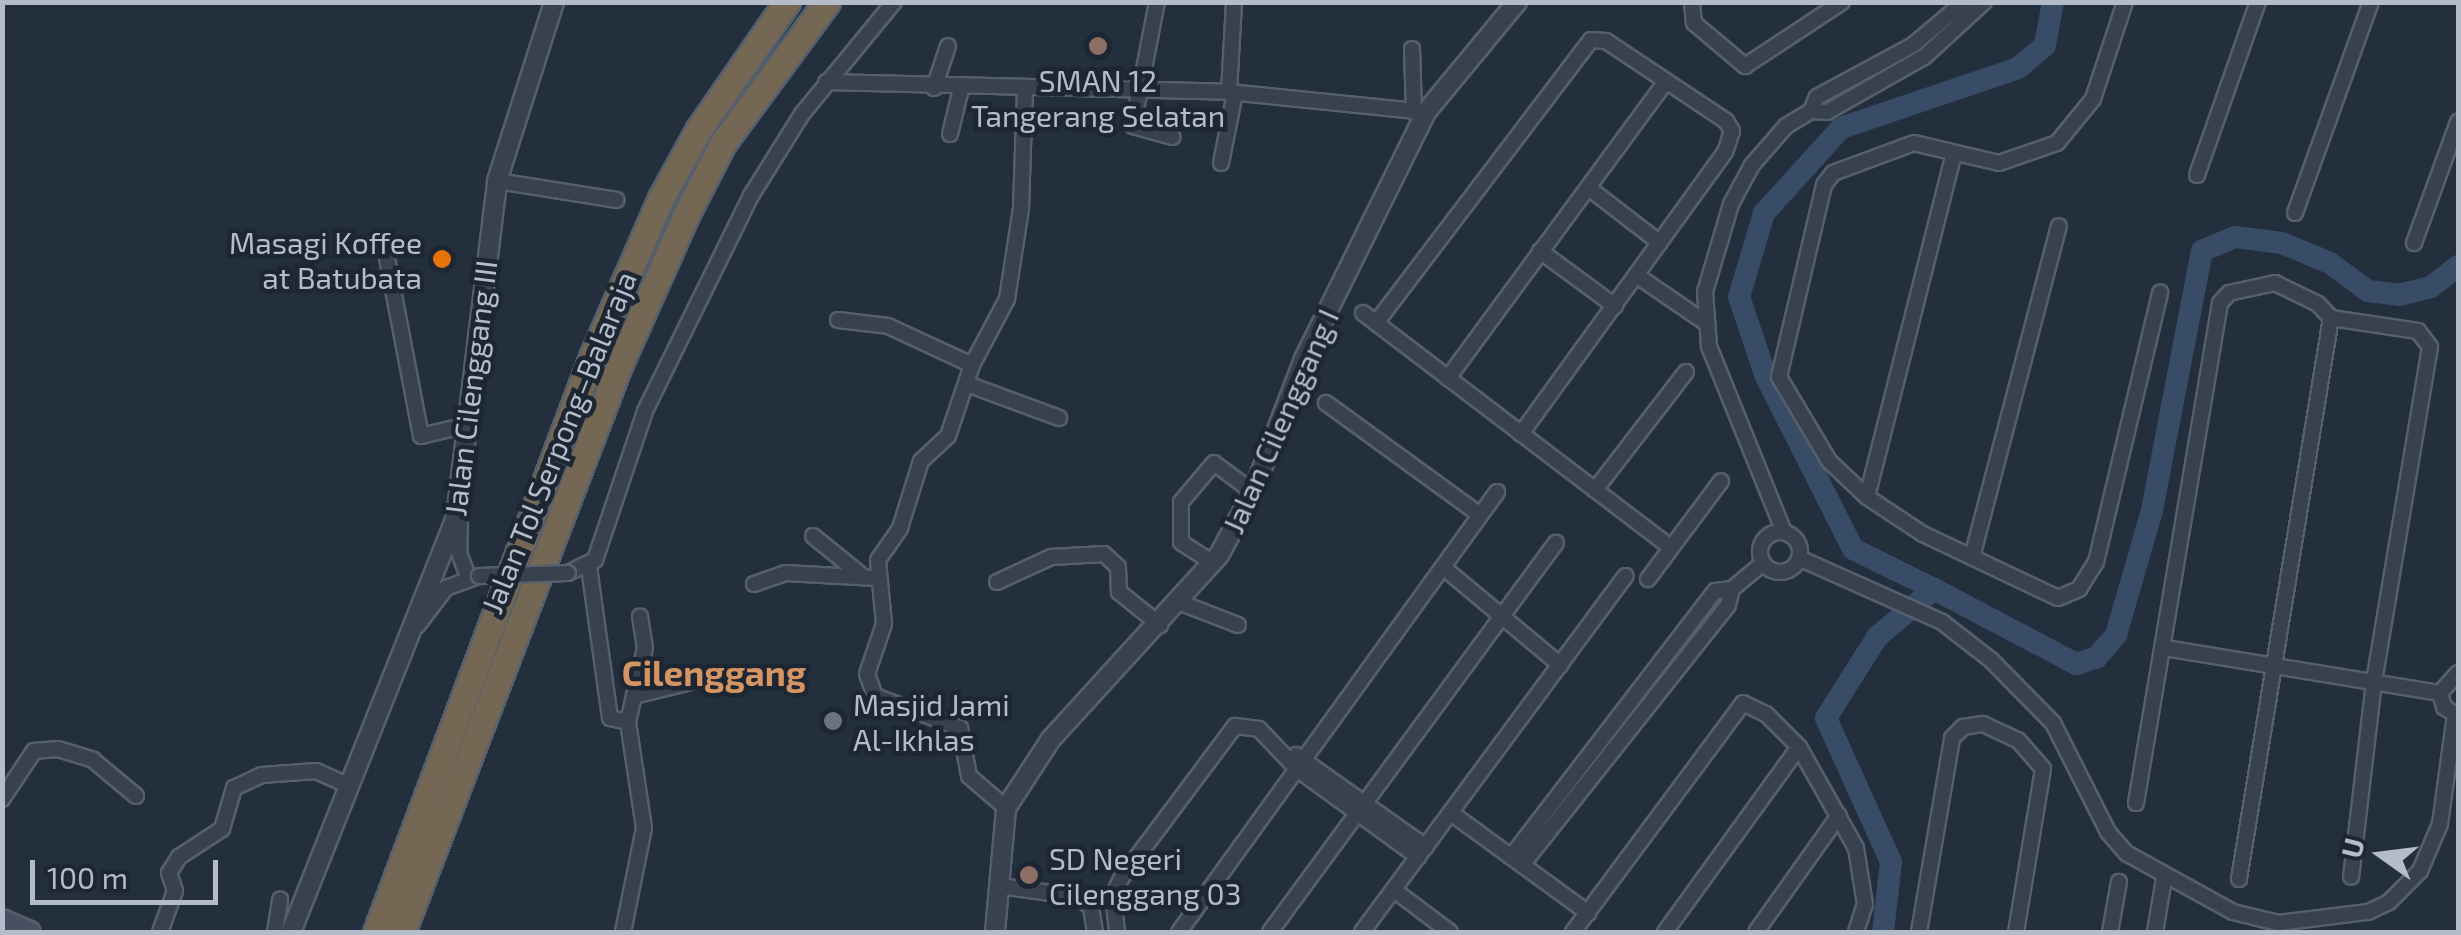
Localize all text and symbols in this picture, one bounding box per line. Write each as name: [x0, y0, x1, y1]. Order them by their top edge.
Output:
marker: SMAN 12 Tangerang Selatan: [1087, 35, 1109, 57]
place label: SMAN 12 Tangerang Selatan: [971, 62, 1225, 132]
place label: Masagi Koffee at Batubata: [229, 224, 422, 294]
marker: Masagi Koffee at Batubata: [431, 248, 453, 270]
street label: Jalan Cilenggang III: [436, 258, 504, 518]
street label: Jalan Tol Serpong–Balaraja: [473, 265, 643, 619]
street label: Jalan Cilenggang I: [1214, 303, 1346, 539]
district label: Cilenggang: [622, 651, 806, 693]
place label: Masjid Jami Al-Ikhlas: [853, 686, 1010, 756]
marker: Masjid Jami Al-Ikhlas: [822, 710, 844, 732]
north arrow: [2331, 805, 2431, 905]
text: U: [2333, 834, 2371, 861]
scale bar: [35, 840, 222, 902]
place label: SD Negeri Cilenggang 03: [1049, 840, 1241, 910]
text: 100 m: [47, 859, 128, 895]
marker: SD Negeri Cilenggang 03: [1018, 864, 1040, 886]

